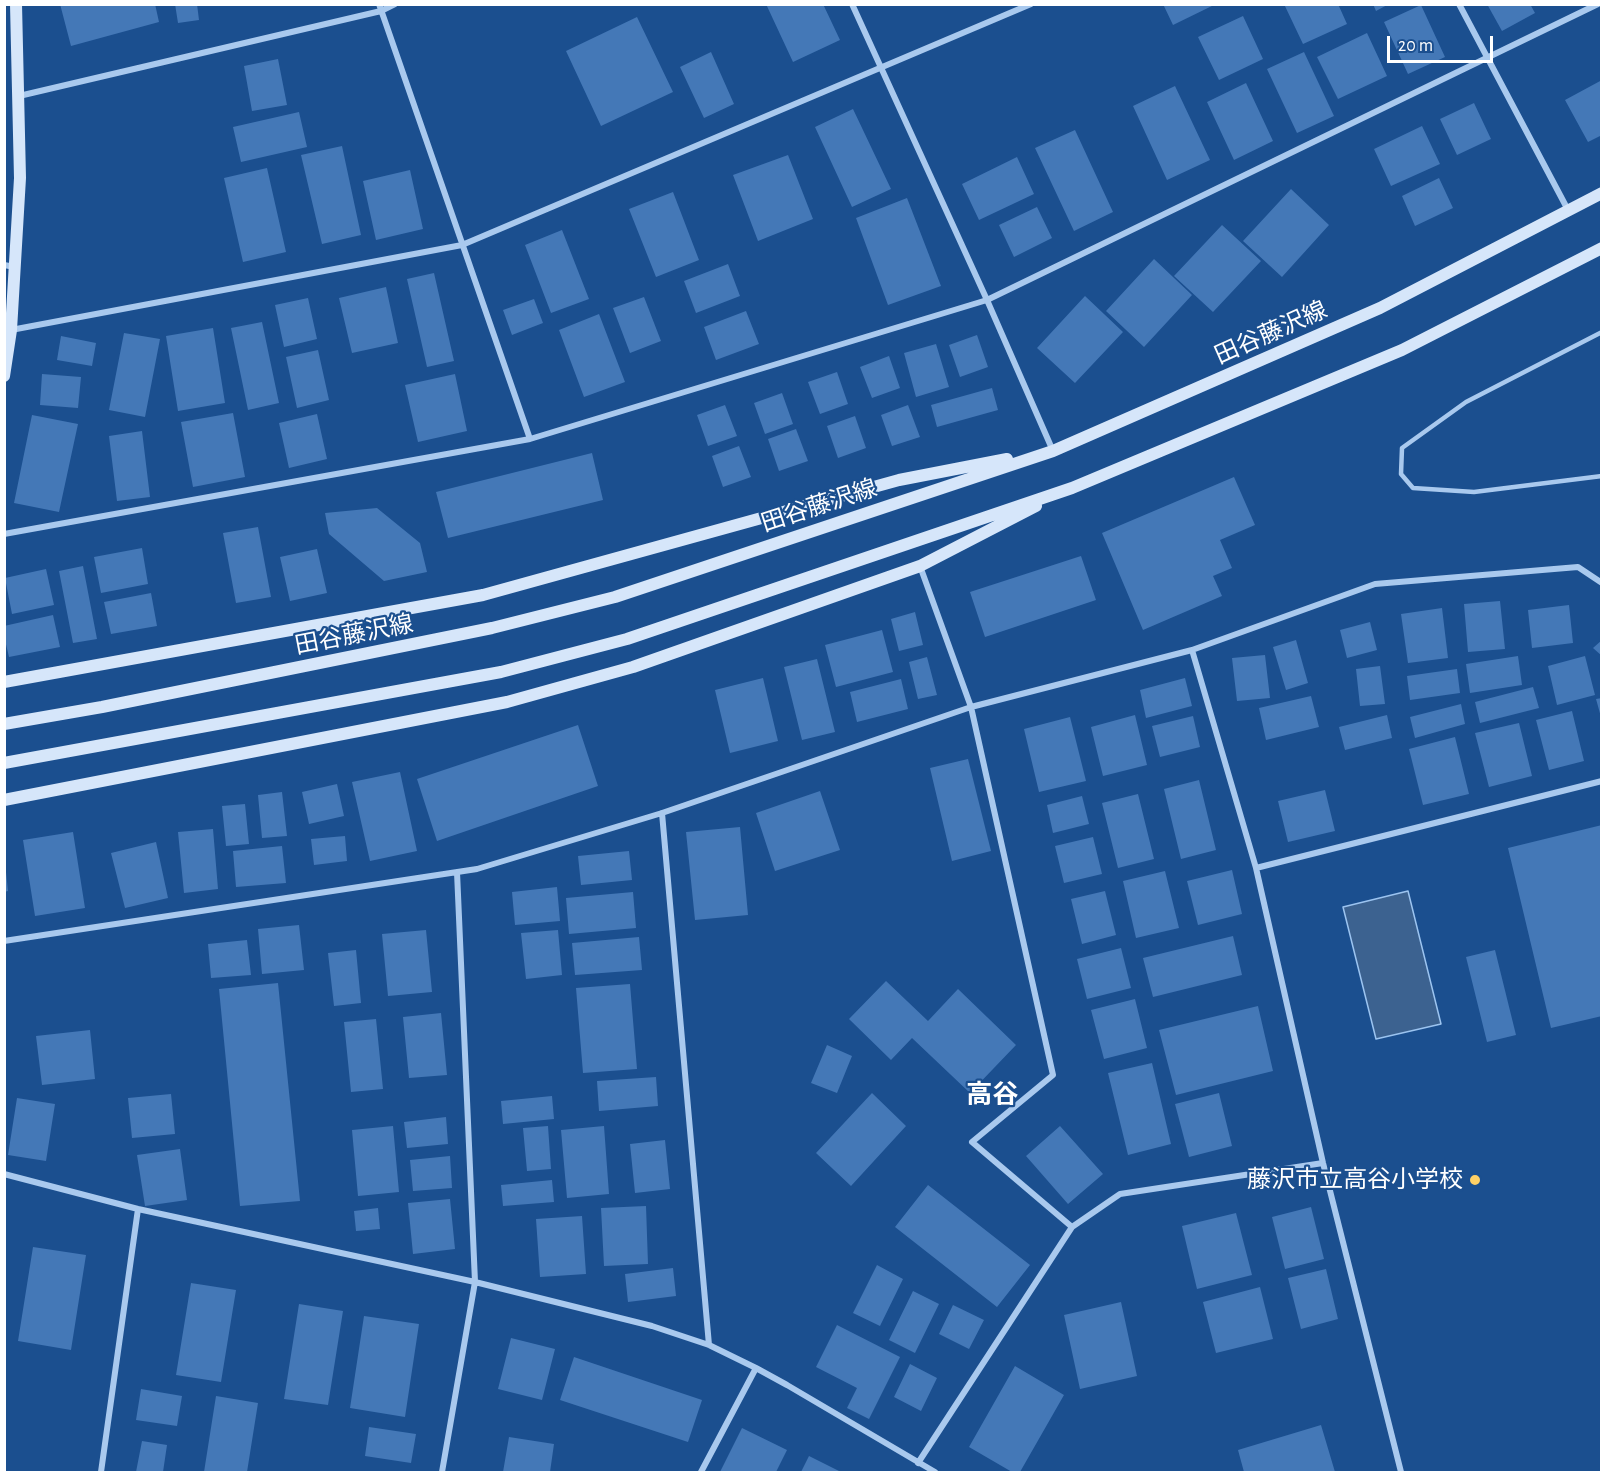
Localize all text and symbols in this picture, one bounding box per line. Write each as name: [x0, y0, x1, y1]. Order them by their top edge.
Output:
scale bar: [1390, 24, 1496, 62]
text: 20 m: [1398, 37, 1433, 55]
street label: 田谷藤沢線: [1210, 295, 1332, 371]
street label: 田谷藤沢線: [757, 474, 881, 538]
street label: 田谷藤沢線: [292, 609, 416, 661]
district label: 高谷: [966, 1079, 1018, 1111]
place label: 藤沢市立高谷小学校: [1247, 1166, 1463, 1194]
marker: 藤沢市立高谷小学校: [1468, 1173, 1482, 1187]

